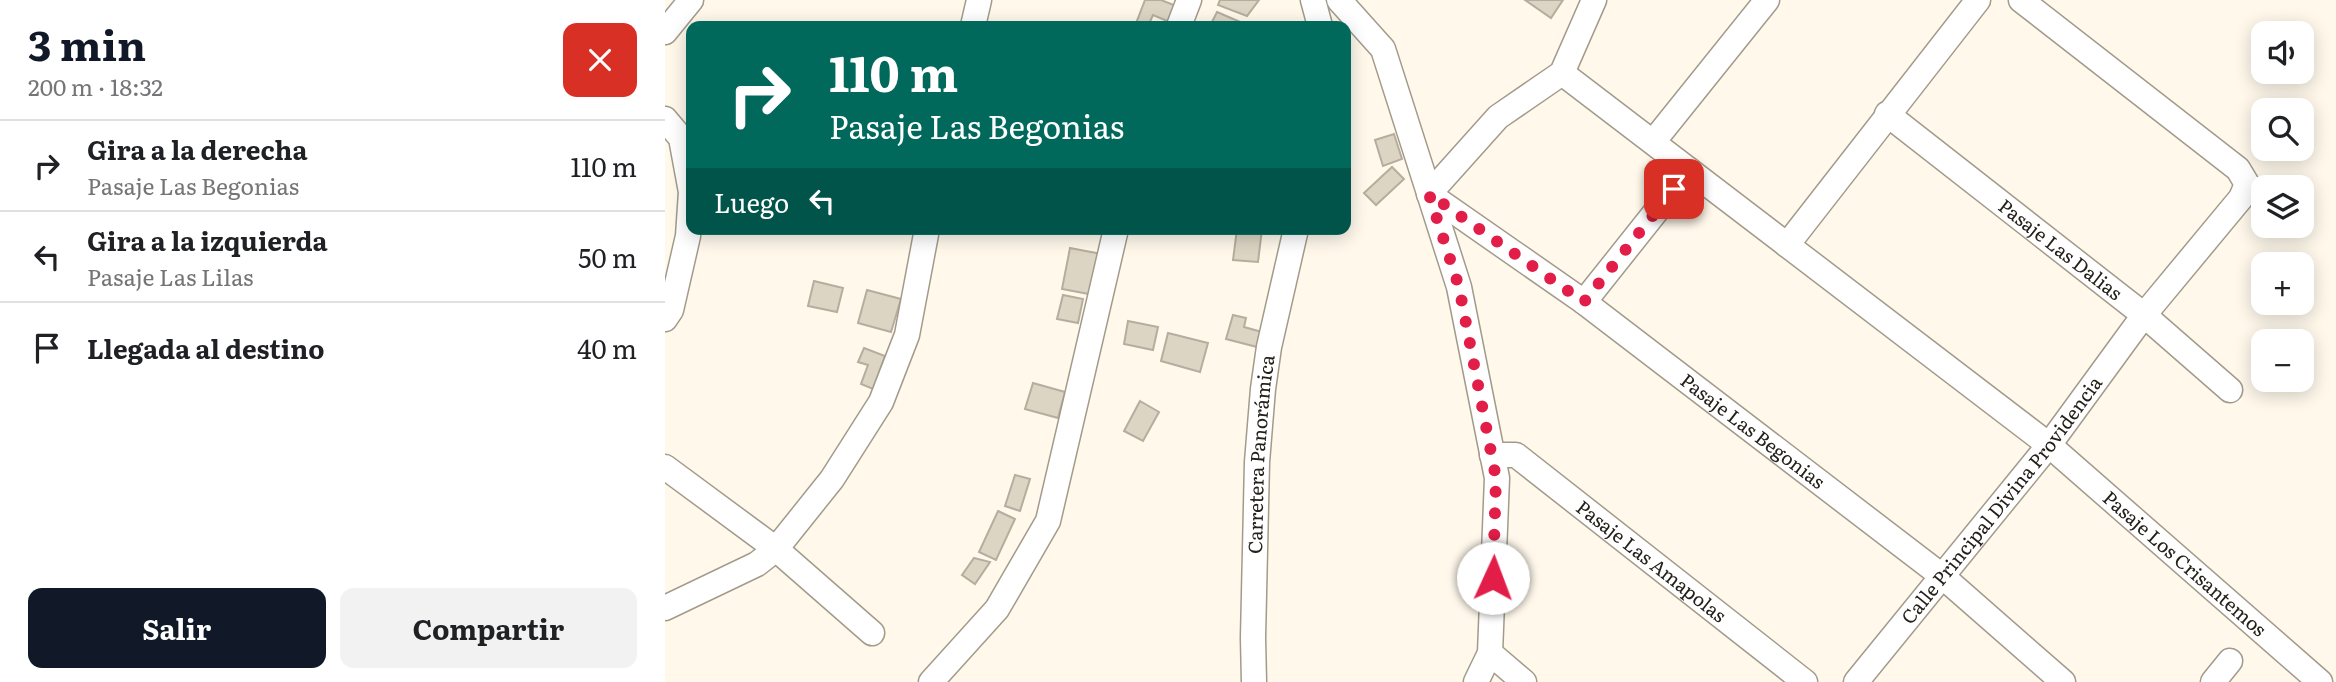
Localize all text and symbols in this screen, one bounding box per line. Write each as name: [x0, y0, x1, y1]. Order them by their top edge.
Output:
text: 3 min: [28, 12, 146, 74]
map controls: [2251, 21, 2314, 392]
button: sound: [2251, 21, 2314, 84]
button: close: [563, 23, 637, 97]
text: 110 m: [829, 34, 958, 107]
icon: right: [714, 49, 805, 140]
text: 200 m · 18:32: [28, 69, 163, 103]
button: search: [2251, 98, 2314, 161]
text: Pasaje Las Begonias: [829, 101, 1124, 149]
text: Gira a la derecha: [87, 129, 307, 168]
text: 110 m: [570, 146, 637, 185]
icon: right: [28, 147, 66, 185]
pin: [1644, 159, 1704, 219]
text: Pasaje Las Begonias: [87, 168, 299, 202]
icon: arrive: [1655, 170, 1693, 208]
button: layers: [2251, 175, 2314, 238]
text: Luego: [714, 182, 789, 221]
icon: left: [803, 182, 841, 220]
street label: Pasaje Las Dalias: [1993, 191, 2129, 306]
text: Gira a la izquierda: [87, 220, 328, 259]
text: 50 m: [578, 237, 637, 276]
icon: left: [28, 238, 66, 276]
button: +: [2251, 252, 2314, 315]
text: Pasaje Las Lilas: [87, 259, 254, 293]
text: Llegada al destino: [87, 328, 324, 367]
text: 40 m: [577, 328, 637, 367]
icon: arrive: [28, 329, 66, 367]
button: −: [2251, 329, 2314, 392]
street label: Carretera Panorámica: [1240, 352, 1281, 554]
street label: Pasaje Las Begonias: [1675, 366, 1832, 495]
street label: Calle Principal Divina Providencia: [1894, 369, 2108, 630]
street label: Pasaje Los Crisantemos: [2097, 483, 2274, 643]
street label: Pasaje Las Amapolas: [1571, 493, 1733, 629]
position arrow: [1456, 541, 1530, 615]
button: Salir: [28, 588, 326, 668]
button: Compartir: [340, 588, 637, 668]

